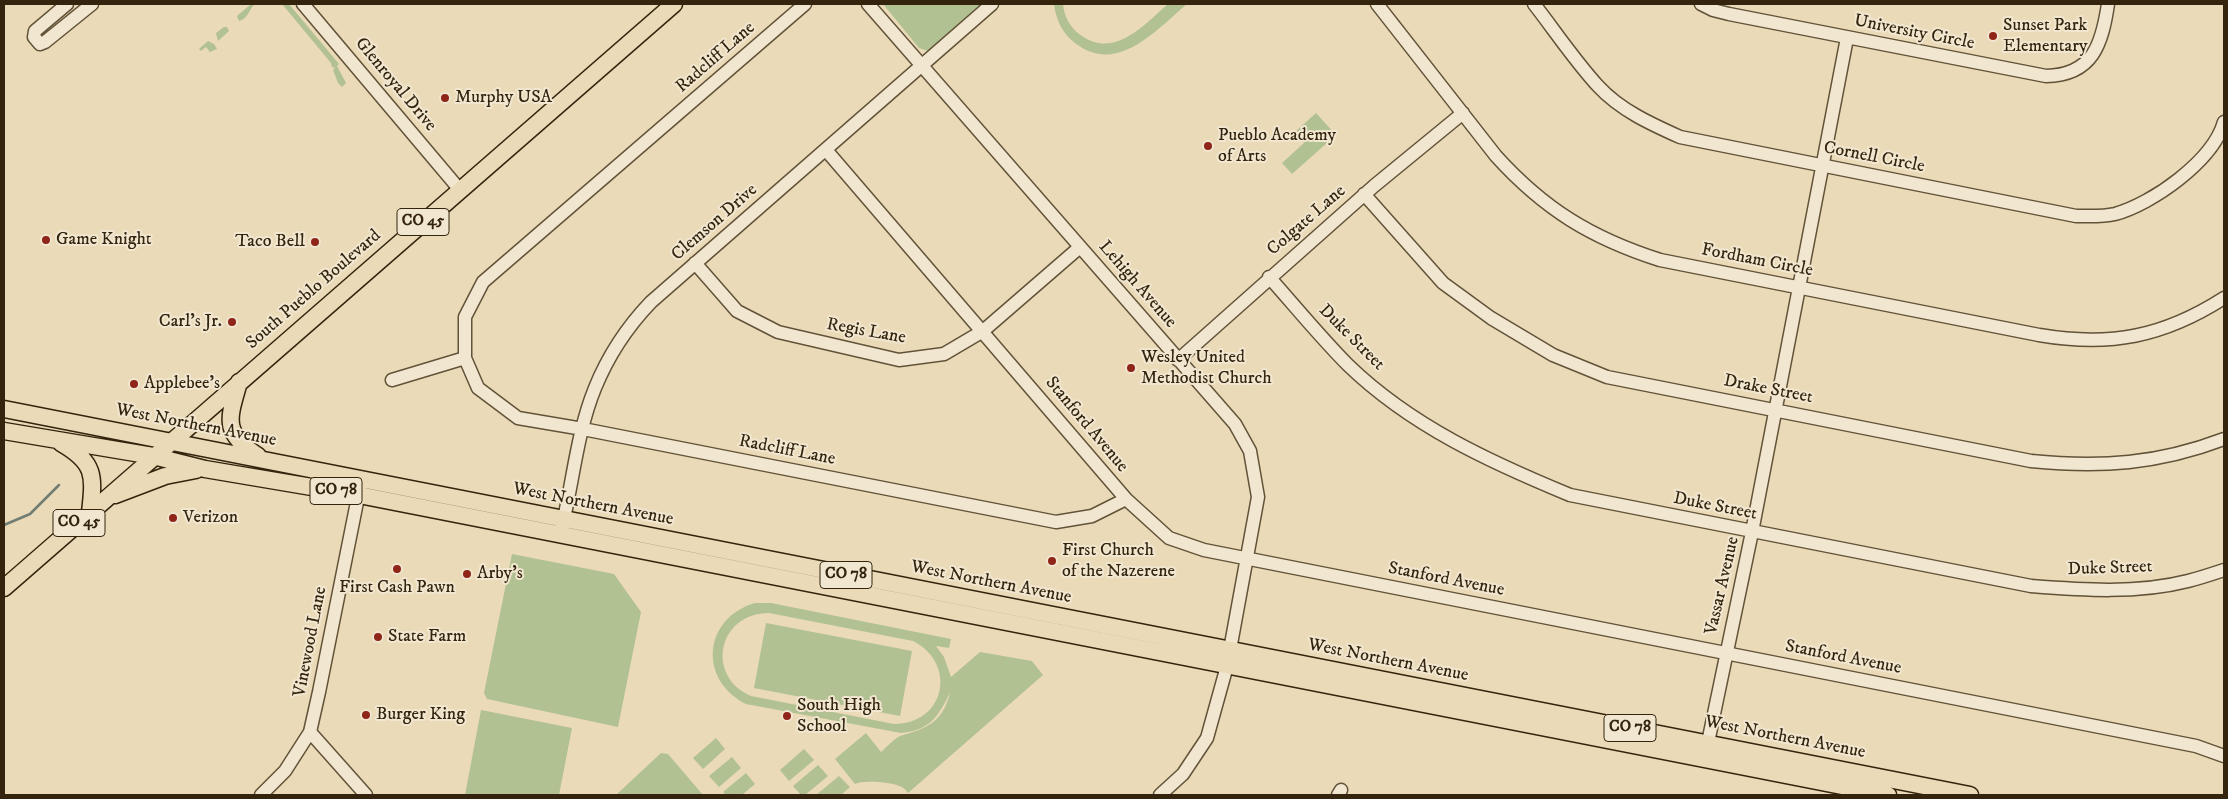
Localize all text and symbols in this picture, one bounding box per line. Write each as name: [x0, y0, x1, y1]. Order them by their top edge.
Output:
street label: University Circle: [1852, 11, 1976, 55]
place label: Sunset Park Elementary: [2003, 15, 2087, 58]
street label: Radcliff Lane: [672, 18, 760, 98]
marker: Sunset Park Elementary: [1987, 30, 1999, 42]
street label: Glenroyal Drive: [350, 34, 440, 136]
place label: Murphy USA: [455, 87, 552, 109]
marker: Murphy USA: [439, 92, 451, 104]
place label: Pueblo Academy of Arts: [1218, 125, 1336, 168]
street label: Cornell Circle: [1822, 138, 1926, 178]
marker: Pueblo Academy of Arts: [1202, 140, 1214, 152]
street label: Clemson Drive: [668, 180, 762, 266]
street label: Colgate Lane: [1263, 181, 1351, 261]
road number: CO 45: [397, 208, 449, 236]
street label: South Pueblo Boulevard: [242, 226, 386, 354]
place label: Game Knight: [56, 229, 152, 251]
place label: Taco Bell: [235, 231, 305, 253]
marker: Game Knight: [40, 234, 52, 246]
marker: Taco Bell: [309, 236, 321, 248]
street label: Lehigh Avenue: [1093, 237, 1181, 333]
street label: Fordham Circle: [1700, 240, 1814, 282]
street label: Duke Street: [1313, 300, 1389, 376]
place label: Carl's Jr.: [159, 311, 222, 333]
street label: Regis Lane: [825, 314, 907, 350]
marker: Carl's Jr.: [226, 316, 238, 328]
place label: Wesley United Methodist Church: [1141, 347, 1272, 389]
marker: Wesley United Methodist Church: [1125, 362, 1137, 374]
street label: Drake Street: [1722, 371, 1814, 409]
place label: Applebee's: [144, 373, 220, 395]
street label: Stanford Avenue: [1040, 373, 1132, 477]
marker: Applebee's: [128, 378, 140, 390]
street label: West Northern Avenue: [114, 400, 278, 452]
street label: Radcliff Lane: [737, 431, 837, 471]
road number: CO 78: [310, 478, 362, 504]
street label: West Northern Avenue: [511, 479, 675, 531]
street label: Duke Street: [1671, 488, 1759, 526]
place label: Verizon: [183, 507, 238, 529]
road number: CO 45: [53, 509, 105, 536]
marker: Verizon: [167, 512, 179, 524]
street label: Vassar Avenue: [1701, 535, 1745, 637]
place label: First Church of the Nazerene: [1062, 540, 1175, 582]
marker: First Church of the Nazerene: [1046, 555, 1058, 567]
street label: West Northern Avenue: [909, 557, 1073, 609]
street label: Duke Street: [2067, 557, 2153, 581]
street label: Stanford Avenue: [1386, 558, 1506, 602]
road number: CO 78: [820, 562, 872, 588]
marker: First Cash Pawn: [391, 563, 403, 575]
place label: Arby's: [477, 563, 523, 585]
marker: Arby's: [461, 568, 473, 580]
place label: First Cash Pawn: [339, 577, 455, 599]
street label: Vinewood Lane: [290, 585, 332, 699]
place label: State Farm: [388, 626, 466, 648]
marker: State Farm: [372, 631, 384, 643]
street label: West Northern Avenue: [1306, 635, 1470, 687]
street label: Stanford Avenue: [1783, 636, 1903, 680]
place label: South High School: [797, 695, 881, 738]
place label: Burger King: [376, 704, 465, 726]
marker: Burger King: [360, 709, 372, 721]
marker: South High School: [781, 710, 793, 722]
street label: West Northern Avenue: [1703, 712, 1867, 764]
road number: CO 78: [1604, 714, 1656, 741]

